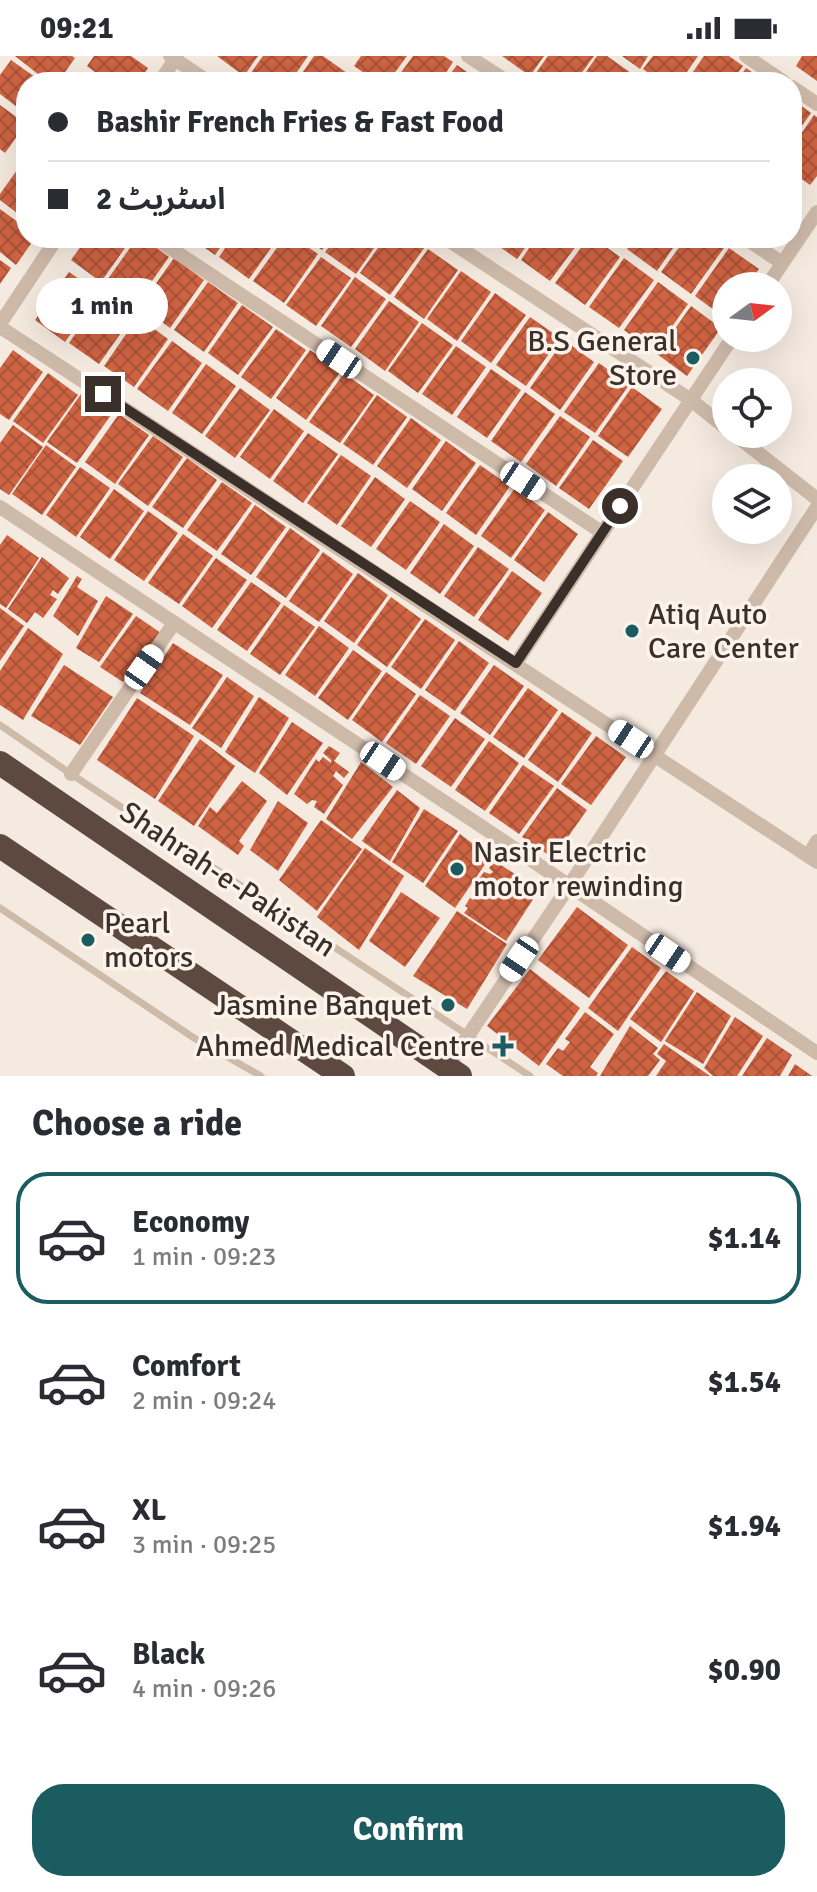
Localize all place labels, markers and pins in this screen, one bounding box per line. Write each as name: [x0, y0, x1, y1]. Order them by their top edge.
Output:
place label: B.S General Store: [527, 323, 677, 394]
marker: B.S General Store: [684, 349, 702, 367]
place label: Atiq Auto Care Center: [648, 596, 799, 667]
marker: Atiq Auto Care Center: [623, 622, 641, 640]
place label: Nasir Electric motor rewinding: [473, 834, 684, 905]
marker: Nasir Electric motor rewinding: [448, 860, 466, 878]
place label: Pearl motors: [104, 905, 193, 976]
marker: Pearl motors: [79, 931, 97, 949]
place label: Jasmine Banquet: [214, 987, 432, 1024]
marker: Jasmine Banquet: [439, 996, 457, 1014]
place label: Ahmed Medical Centre: [196, 1028, 485, 1065]
marker: Ahmed Medical Centre: [492, 1035, 514, 1057]

